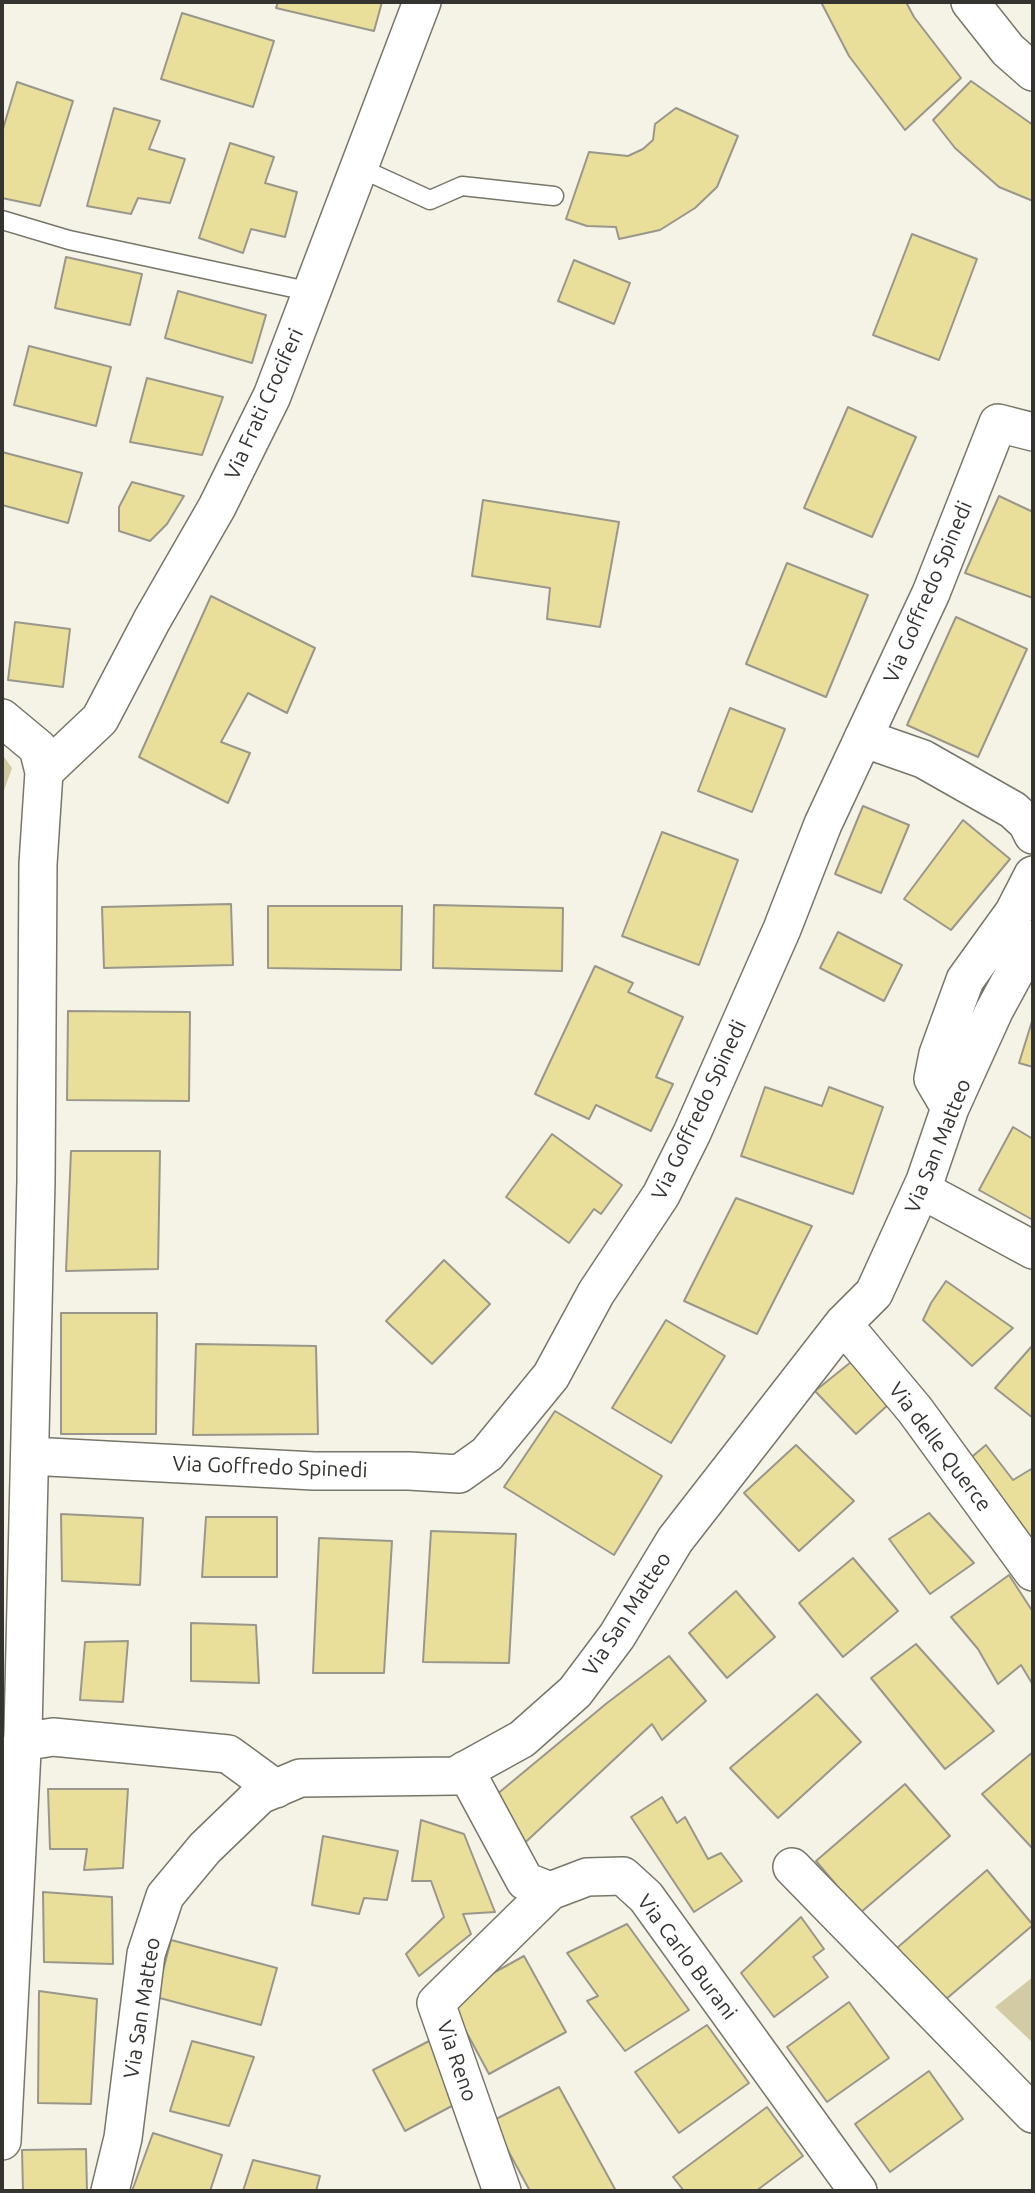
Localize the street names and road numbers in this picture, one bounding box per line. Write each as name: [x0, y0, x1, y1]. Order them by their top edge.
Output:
street label: Via Frati Crociferi: [219, 324, 309, 484]
street label: Via Goffredo Spinedi: [878, 497, 978, 687]
street label: Via Goffredo Spinedi: [646, 1016, 752, 1204]
street label: Via San Matteo: [900, 1075, 976, 1217]
street label: Via delle Querce: [883, 1377, 997, 1517]
street label: Via Goffredo Spinedi: [172, 1451, 368, 1483]
street label: Via San Matteo: [578, 1547, 676, 1681]
street label: Via Carlo Burani: [632, 1889, 742, 2025]
street label: Via San Matteo: [118, 1936, 166, 2080]
street label: Via Reno: [431, 2017, 483, 2105]

